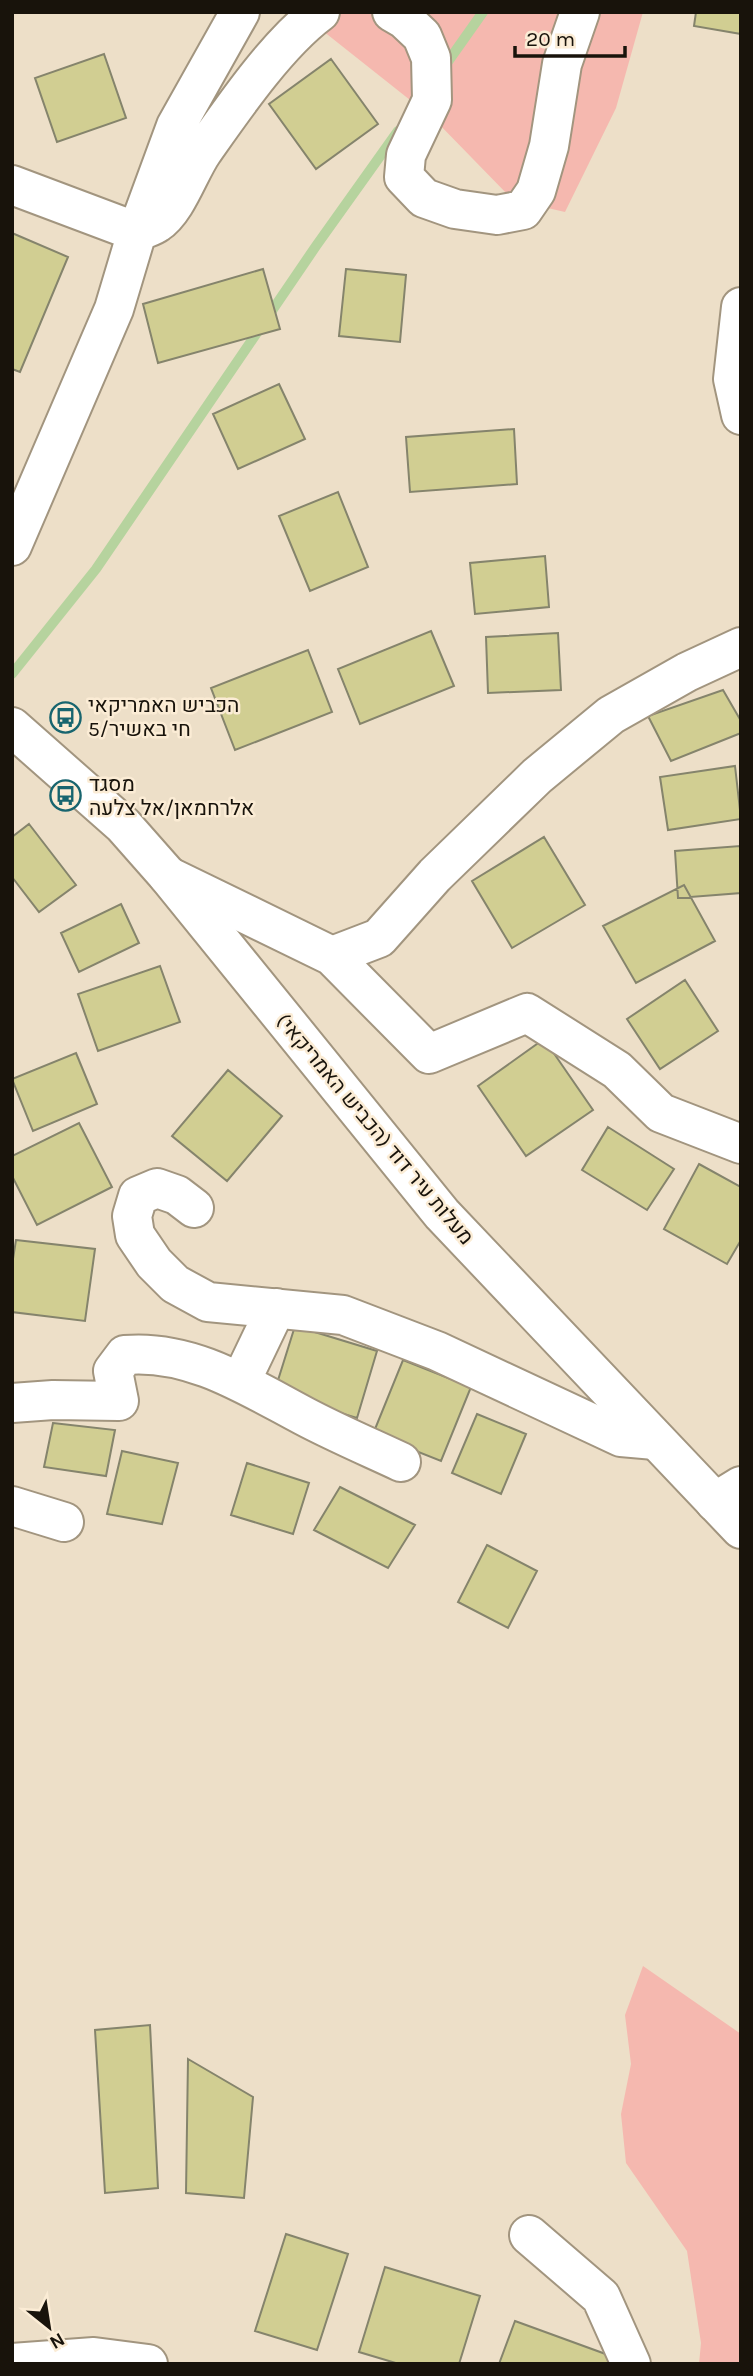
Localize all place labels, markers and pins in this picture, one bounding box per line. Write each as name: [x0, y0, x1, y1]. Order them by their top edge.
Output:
place label: הכביש האמריקאי 5/חי באשיר: [88, 693, 239, 741]
bus stop icon: הכביש האמריקאי 5/חי באשיר: [48, 700, 82, 734]
place label: מסגד אלרחמאן/אל צלעה: [89, 772, 254, 820]
bus stop icon: מסגד אלרחמאן/אל צלעה: [49, 779, 83, 813]

